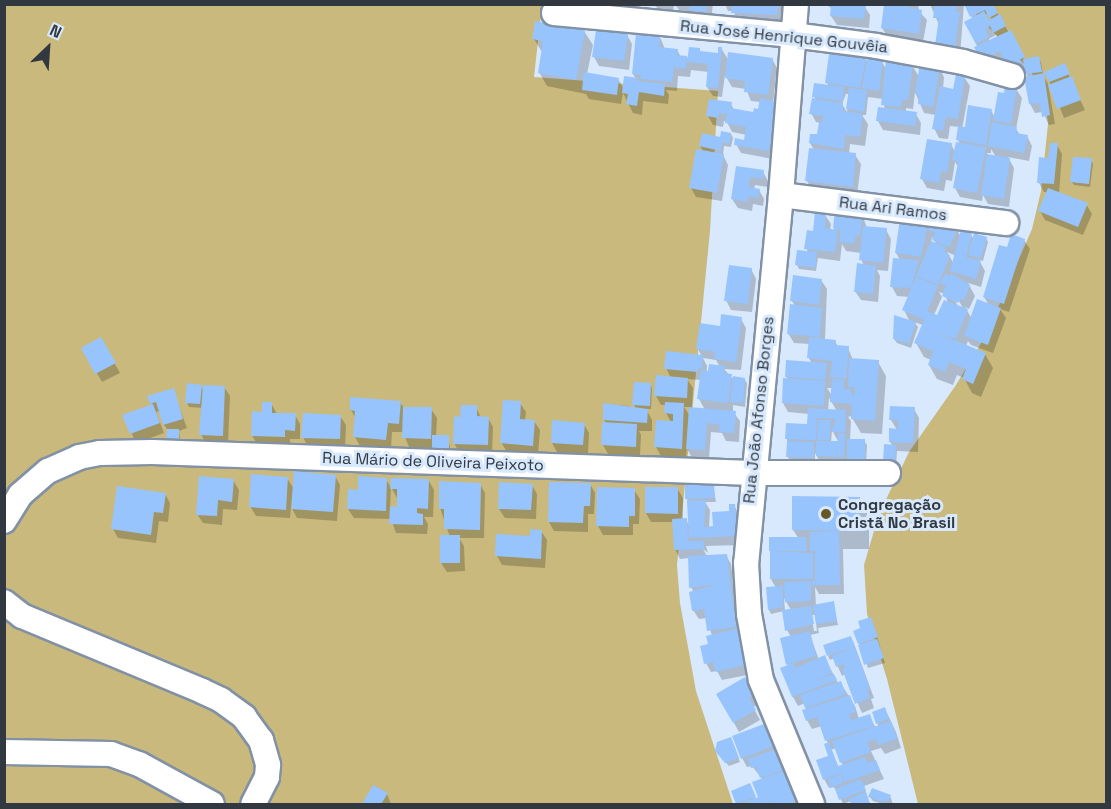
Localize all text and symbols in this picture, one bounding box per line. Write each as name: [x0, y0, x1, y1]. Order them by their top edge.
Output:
street label: Rua José Henrique Gouvêia: [679, 17, 889, 57]
north arrow: [18, 18, 78, 78]
text: N: [47, 19, 65, 43]
street label: Rua Ari Ramos: [838, 193, 948, 225]
street label: Rua João Afonso Borges: [740, 315, 778, 505]
street label: Rua Mário de Oliveira Peixoto: [322, 449, 544, 475]
place label: Congregação Cristã No Brasil: [838, 495, 955, 533]
marker: Congregação Cristã No Brasil: [819, 507, 833, 521]

